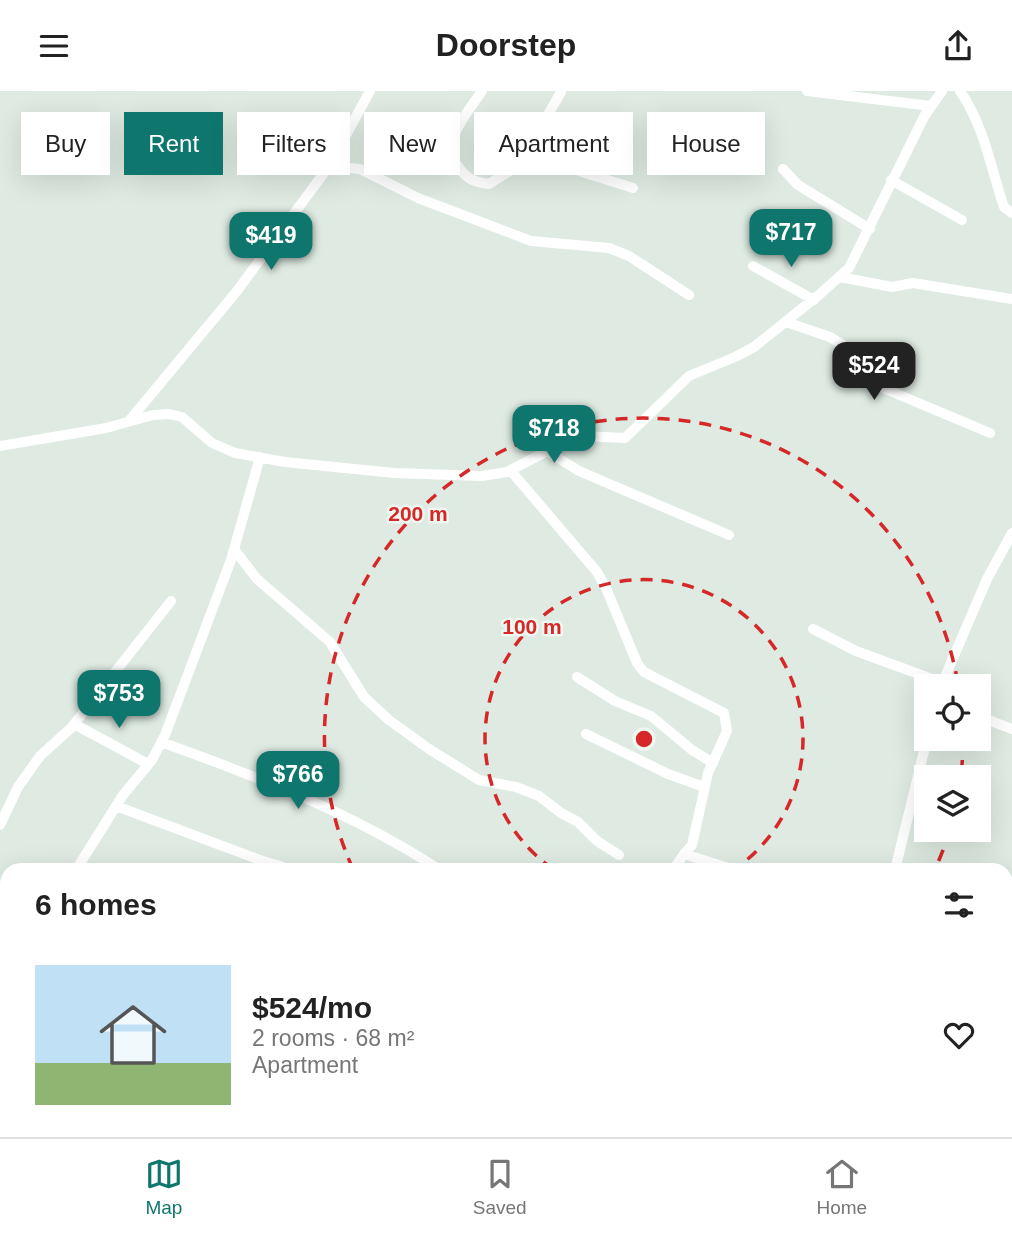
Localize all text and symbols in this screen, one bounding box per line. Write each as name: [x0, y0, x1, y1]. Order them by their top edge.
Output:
icon: menu: [35, 27, 73, 65]
text: Doorstep: [436, 27, 576, 63]
icon: share: [939, 27, 977, 65]
chip: Buy: [21, 112, 110, 175]
chip: Rent: [124, 112, 223, 175]
chip: Filters: [237, 112, 350, 175]
chip: New: [364, 112, 460, 175]
chip: Apartment: [474, 112, 633, 175]
chip: House: [647, 112, 765, 175]
pin: $717: [750, 209, 832, 269]
pin: $419: [230, 213, 312, 272]
text: $717: [765, 219, 817, 245]
text: $419: [245, 222, 297, 248]
pin: $524: [833, 343, 915, 402]
text: $524: [848, 352, 900, 378]
pin: $718: [513, 405, 595, 465]
text: $718: [528, 415, 580, 441]
text: 200 m: [388, 502, 448, 525]
text: 100 m: [502, 615, 562, 638]
pin: $753: [78, 671, 160, 730]
map controls: [914, 674, 991, 842]
button: locate: [914, 674, 991, 751]
text: $753: [93, 680, 145, 706]
centre of rings: [632, 727, 656, 751]
pin: $766: [257, 751, 339, 811]
text: $766: [272, 761, 324, 787]
button: layers: [914, 765, 991, 842]
icon: filters: [940, 886, 978, 924]
text: 6 homes: [35, 888, 157, 921]
text: $524/mo: [252, 991, 372, 1024]
icon: home: [91, 993, 175, 1077]
icon: heart: [940, 1016, 978, 1054]
text: 2 rooms · 68 m²: [252, 1025, 414, 1051]
text: Apartment: [252, 1052, 358, 1078]
tab: Map: [145, 1155, 183, 1219]
tab: Saved: [473, 1155, 527, 1219]
tab: Home: [816, 1155, 867, 1219]

